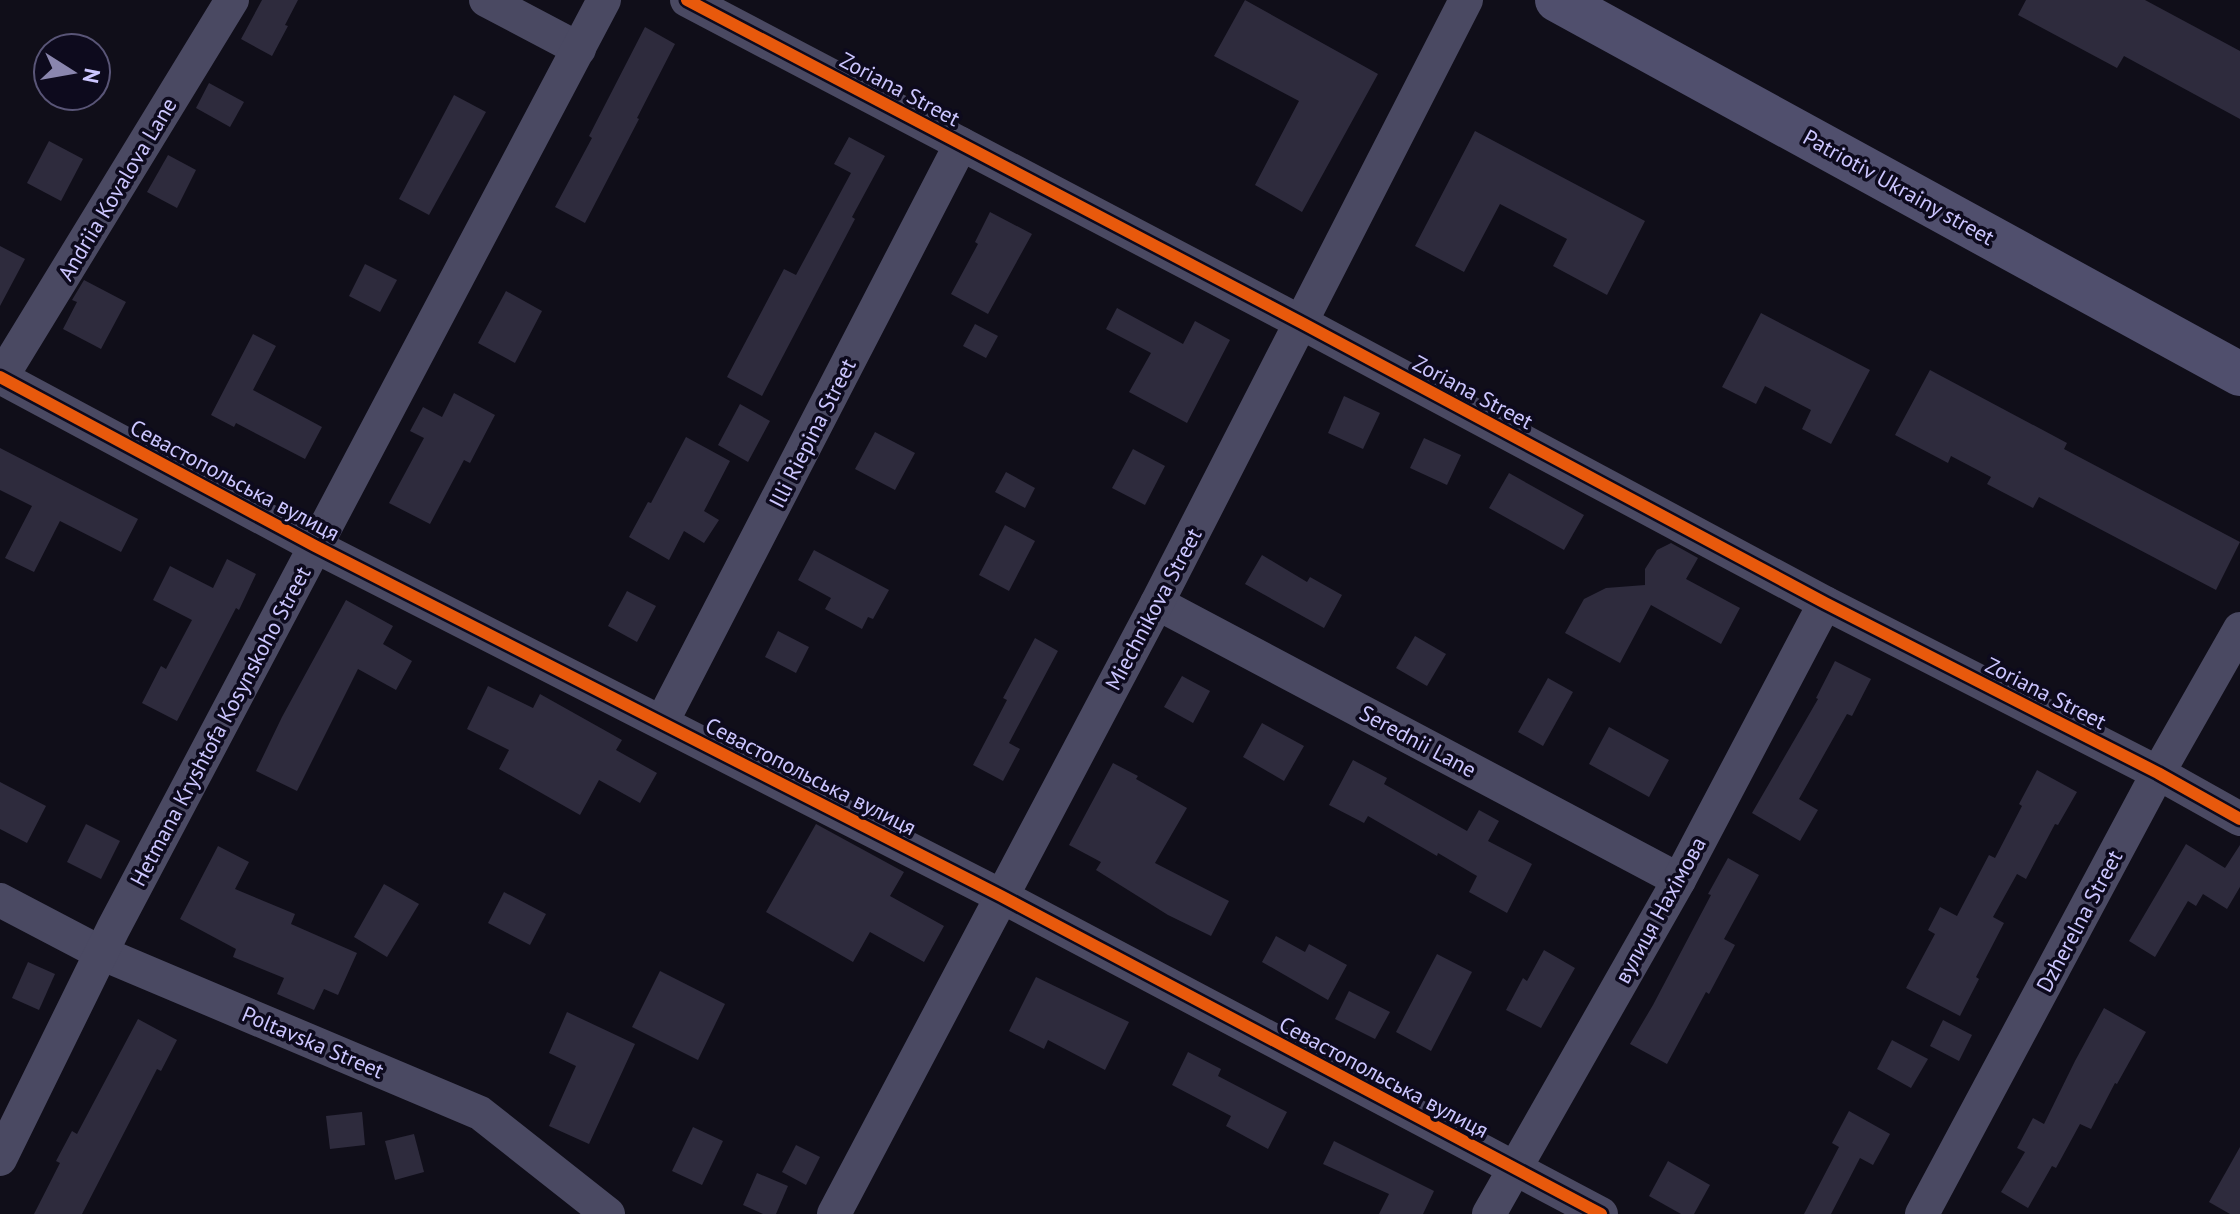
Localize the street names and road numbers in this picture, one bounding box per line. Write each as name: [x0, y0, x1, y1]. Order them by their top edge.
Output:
street label: Zoriana Street: [835, 46, 965, 133]
street label: Andriia Kovalova Lane: [51, 92, 183, 286]
street label: Patriotiv Ukrainy street: [1798, 123, 2000, 251]
street label: Zoriana Street: [1408, 349, 1538, 436]
street label: Illi Riepina Street: [762, 353, 862, 512]
street label: Севастопольська вулиця: [126, 413, 344, 547]
street label: Miechnikova Street: [1099, 523, 1208, 695]
street label: Hetmana Kryshtofa Kosynskoho Street: [124, 561, 317, 891]
street label: Zoriana Street: [1981, 651, 2112, 736]
street label: Serednii Lane: [1355, 699, 1481, 783]
street label: Севастопольська вулиця: [701, 711, 921, 841]
street label: вулиця Нахімова: [1608, 832, 1712, 988]
street label: Dzherelna Street: [2030, 845, 2128, 997]
street label: Poltavska Street: [238, 1000, 389, 1085]
street label: Севастопольська вулиця: [1275, 1010, 1493, 1144]

